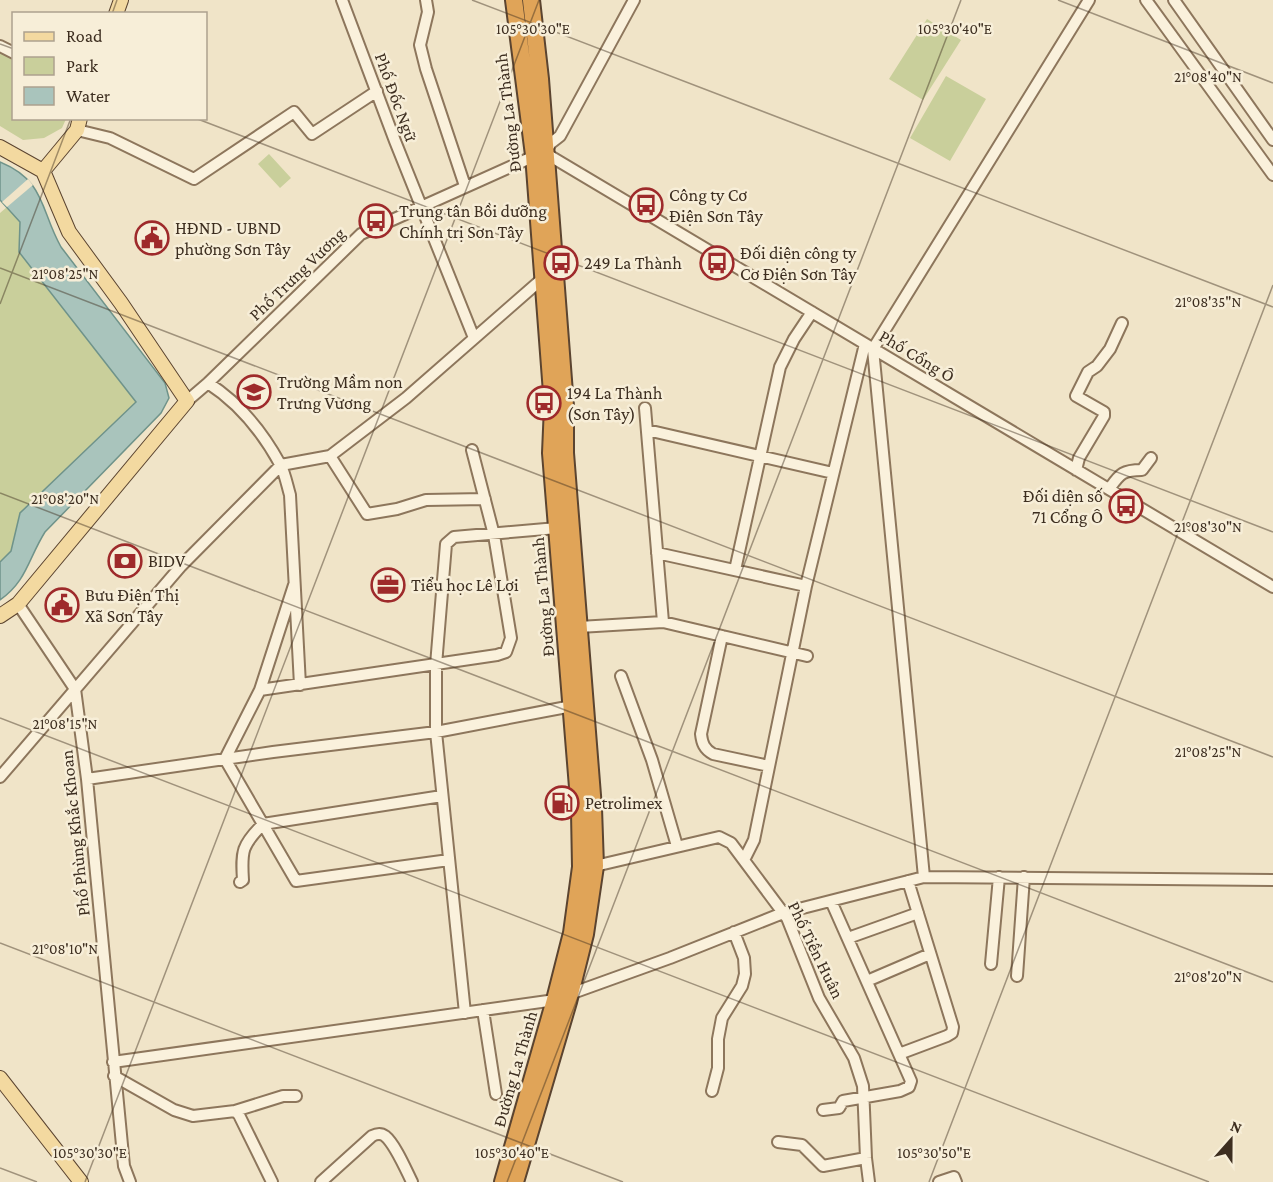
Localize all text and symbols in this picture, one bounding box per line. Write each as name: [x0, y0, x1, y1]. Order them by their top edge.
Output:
legend: [12, 12, 207, 120]
text: 105°30'30"E: [496, 21, 570, 37]
text: 105°30'40"E: [918, 21, 992, 37]
text: Road: [66, 26, 103, 46]
street label: Phố Đốc Ngữ: [371, 50, 421, 144]
street label: Đường La Thành: [491, 52, 525, 174]
text: Park: [66, 56, 98, 76]
text: 21°08'40"N: [1174, 69, 1242, 85]
text: Water: [66, 86, 111, 106]
place label: Công ty Cơ Điện Sơn Tây: [669, 185, 763, 226]
bus stop icon: Công ty Cơ Điện Sơn Tây: [628, 187, 664, 223]
place label: Trung tân Bồi dưỡng Chính trị Sơn Tây: [399, 201, 547, 242]
bus stop icon: Trung tân Bồi dưỡng Chính trị Sơn Tây: [358, 203, 394, 239]
place label: HĐND - UBND phường Sơn Tây: [175, 218, 291, 259]
public building icon: HĐND - UBND phường Sơn Tây: [134, 220, 170, 256]
street label: Phố Trưng Vương: [245, 223, 349, 325]
place label: Đối diện công ty Cơ Điện Sơn Tây: [740, 243, 857, 284]
bus stop icon: 249 La Thành: [543, 245, 579, 281]
bus stop icon: Đối diện công ty Cơ Điện Sơn Tây: [699, 245, 735, 281]
place label: 249 La Thành: [584, 253, 682, 273]
text: 21°08'25"N: [32, 266, 99, 282]
text: 21°08'35"N: [1175, 294, 1241, 310]
street label: Phố Cổng Ô: [876, 326, 958, 386]
place label: Trường Mầm non Trưng Vương: [277, 372, 403, 413]
school or university icon: Trường Mầm non Trưng Vương: [236, 374, 272, 410]
place label: 194 La Thành (Sơn Tây): [567, 383, 663, 425]
bus stop icon: 194 La Thành (Sơn Tây): [526, 385, 562, 421]
place label: Đối diện số 71 Cổng Ô: [1023, 486, 1103, 527]
bus stop icon: Đối diện số 71 Cổng Ô: [1108, 488, 1144, 524]
text: 21°08'20"N: [31, 491, 99, 507]
text: 21°08'30"N: [1174, 519, 1242, 535]
street label: Đường La Thành: [528, 536, 558, 658]
bank icon: BIDV: [107, 543, 143, 579]
place label: BIDV: [148, 551, 186, 571]
office icon: Tiểu học Lê Lợi: [370, 567, 406, 603]
place label: Tiểu học Lê Lợi: [411, 575, 519, 595]
place label: Bưu Điện Thị Xã Sơn Tây: [85, 585, 179, 626]
public building icon: Bưu Điện Thị Xã Sơn Tây: [44, 587, 80, 623]
text: 21°08'15"N: [33, 716, 98, 732]
text: 21°08'25"N: [1175, 744, 1242, 760]
street label: Phố Phùng Khắc Khoan: [56, 749, 94, 917]
fuel station icon: Petrolimex: [544, 785, 580, 821]
place label: Petrolimex: [585, 793, 663, 813]
street label: Phố Tiền Huân: [784, 898, 848, 1002]
text: 21°08'10"N: [32, 941, 98, 957]
text: 21°08'20"N: [1174, 969, 1242, 985]
street label: Đường La Thành: [489, 1008, 541, 1129]
north arrow: [1201, 1110, 1261, 1170]
text: N: [1228, 1117, 1244, 1136]
text: 105°30'30"E: [53, 1145, 127, 1161]
text: 105°30'40"E: [475, 1145, 549, 1161]
text: 105°30'50"E: [897, 1145, 971, 1161]

